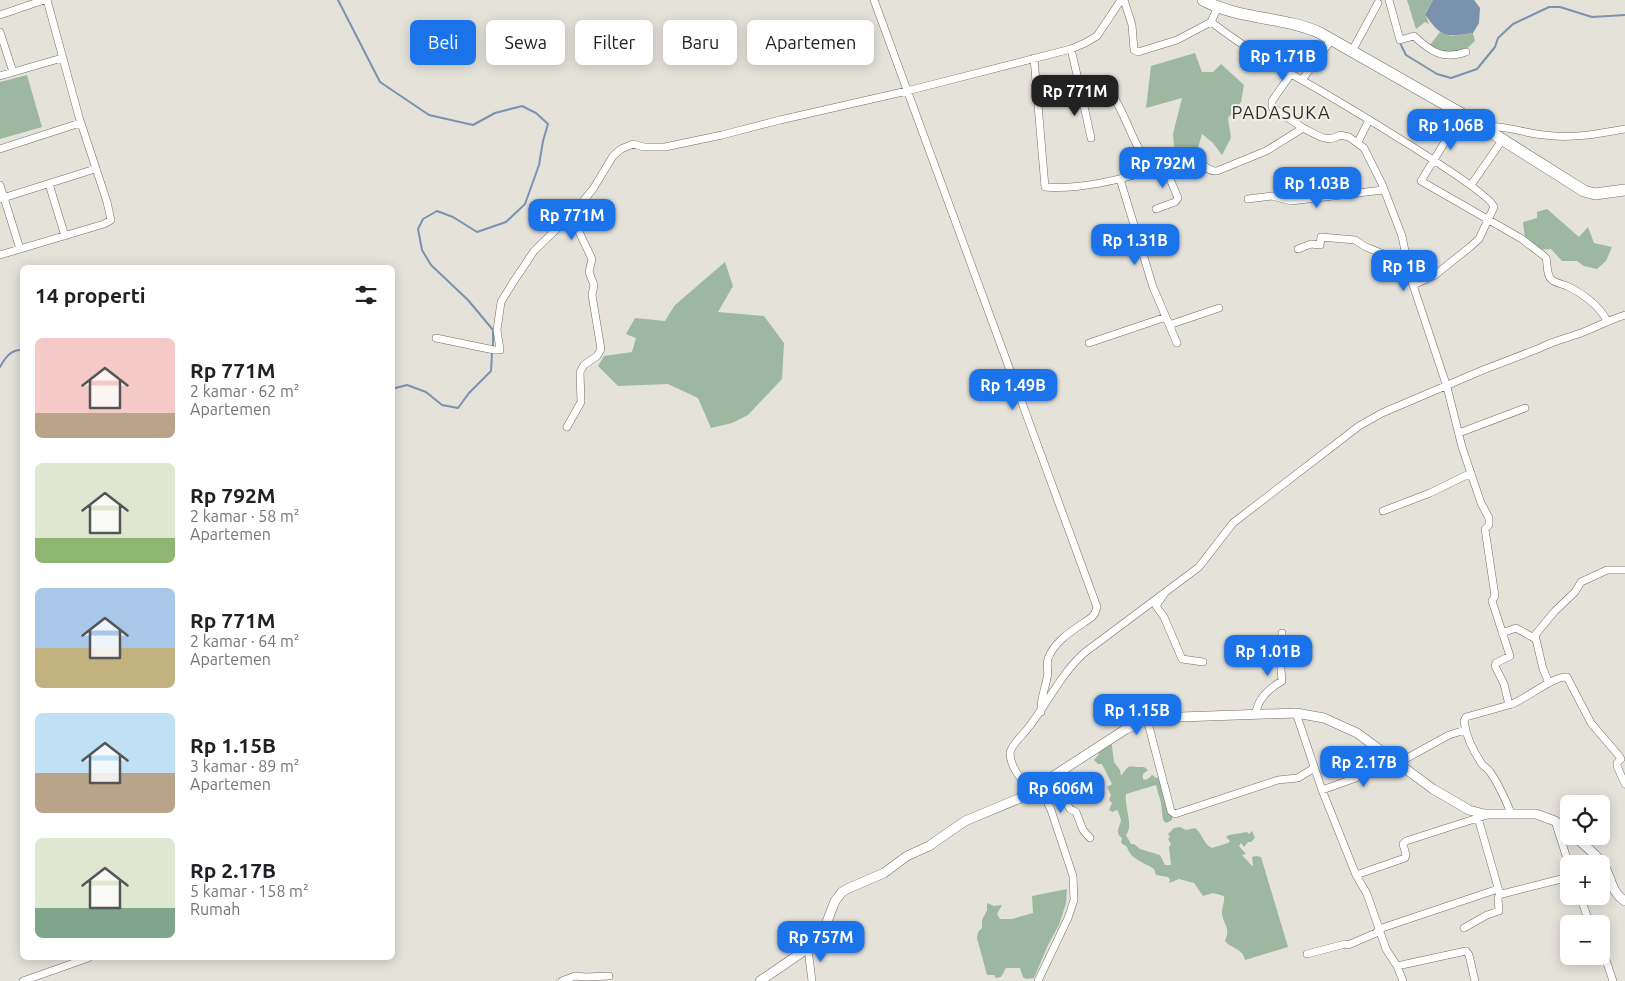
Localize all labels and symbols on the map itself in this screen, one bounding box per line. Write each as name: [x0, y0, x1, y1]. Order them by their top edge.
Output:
pin: Rp 1.71B: [1231, 39, 1335, 82]
pin: Rp 771M: [1029, 74, 1121, 117]
district label: PADASUKA: [1231, 102, 1331, 122]
pin: Rp 1.06B: [1399, 108, 1503, 151]
pin: Rp 792M: [1117, 146, 1209, 189]
pin: Rp 1.03B: [1265, 166, 1369, 209]
pin: Rp 771M: [526, 198, 618, 241]
pin: Rp 1.31B: [1083, 224, 1187, 266]
pin: Rp 1B: [1369, 250, 1439, 292]
pin: Rp 1.49B: [961, 368, 1065, 411]
pin: Rp 1.01B: [1216, 634, 1320, 677]
pin: Rp 1.15B: [1085, 694, 1189, 736]
pin: Rp 2.17B: [1312, 746, 1416, 788]
pin: Rp 606M: [1015, 772, 1107, 814]
pin: Rp 757M: [775, 920, 867, 963]

